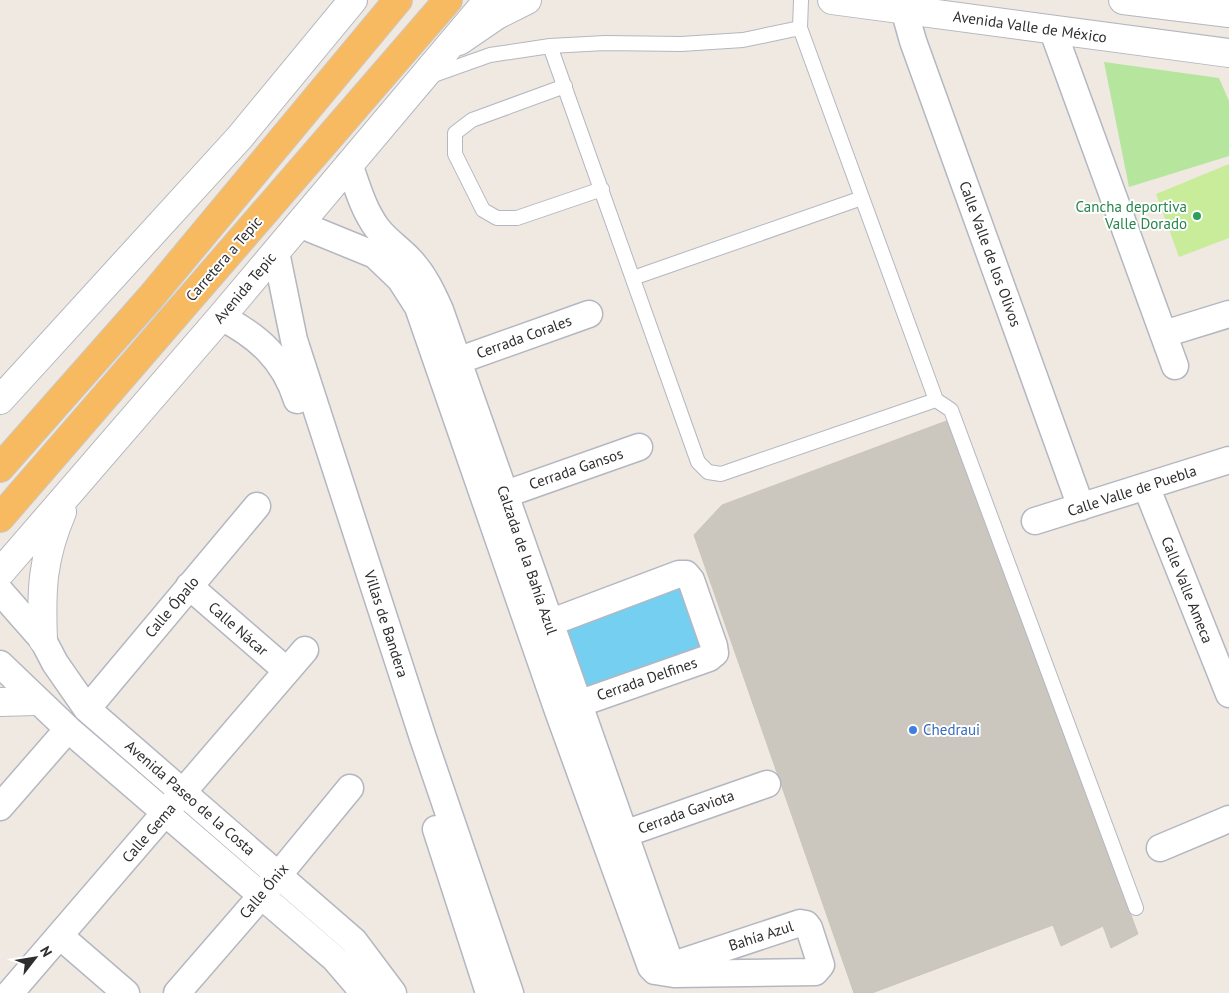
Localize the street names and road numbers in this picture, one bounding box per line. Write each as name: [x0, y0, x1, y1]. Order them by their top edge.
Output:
street label: Avenida Valle de México: [952, 6, 1108, 47]
street label: Calle Valle de los Olivos: [955, 178, 1026, 329]
street label: Carretera a Tepic: [181, 212, 266, 305]
street label: Avenida Tepic: [209, 248, 280, 327]
street label: Cerrada Corales: [474, 311, 574, 363]
street label: Cerrada Gansos: [526, 444, 625, 494]
street label: Calle Valle de Puebla: [1065, 461, 1199, 520]
street label: Calzada de la Bahía Azul: [493, 483, 562, 637]
street label: Calle Valle Ameca: [1157, 534, 1218, 646]
street label: Villas de Bandera: [360, 567, 413, 680]
street label: Calle Ópalo: [140, 572, 203, 641]
street label: Calle Nácar: [205, 598, 272, 660]
street label: Cerrada Delfines: [594, 652, 700, 705]
street label: Avenida Paseo de la Costa: [121, 736, 259, 859]
street label: Cerrada Gaviota: [635, 785, 737, 838]
street label: Calle Gema: [118, 799, 180, 866]
street label: Calle Ónix: [235, 859, 292, 922]
street label: Bahía Azul: [726, 916, 796, 955]

